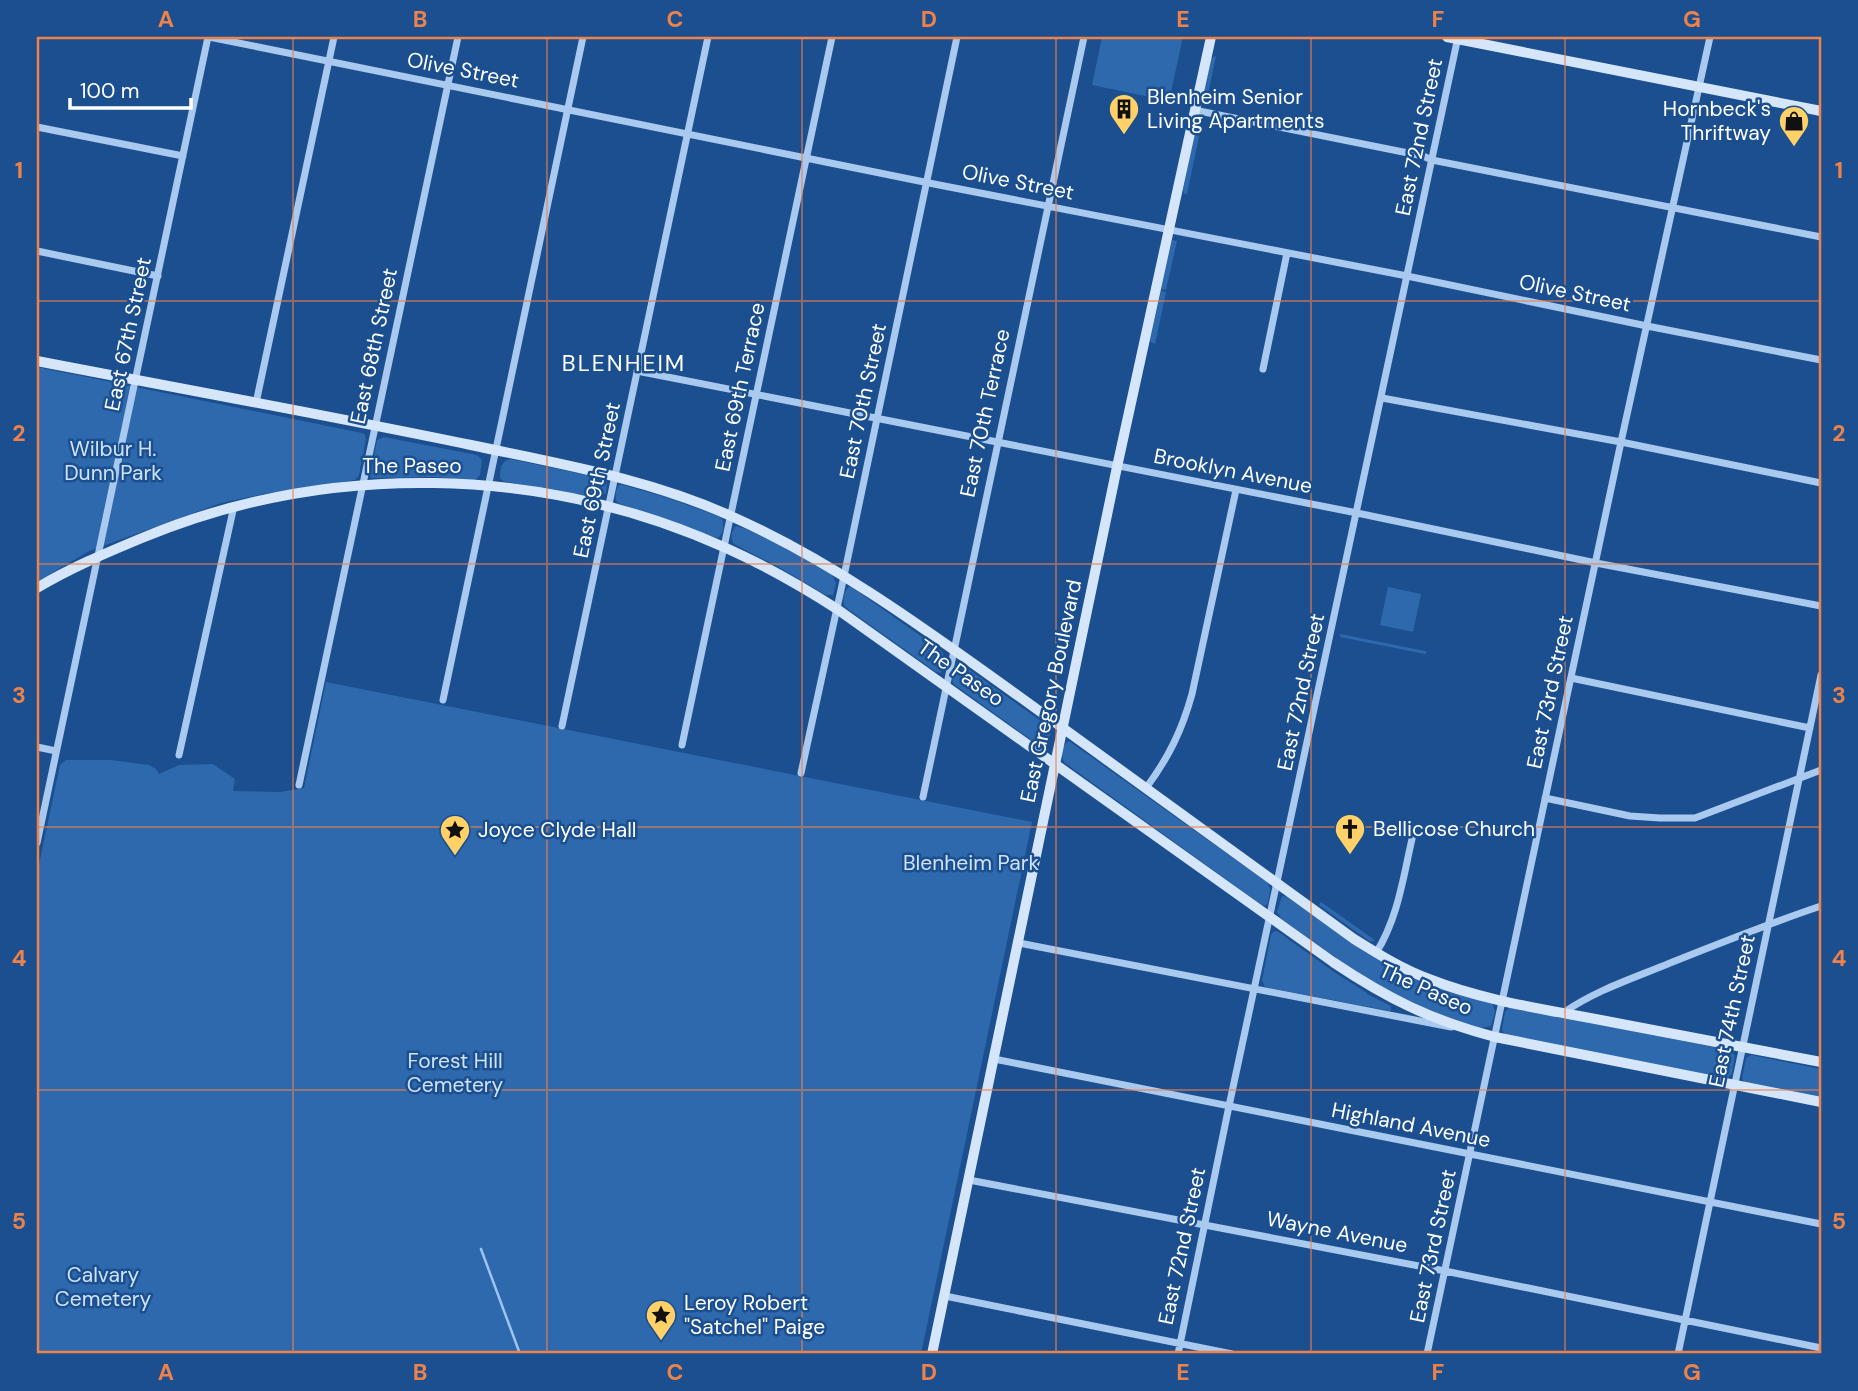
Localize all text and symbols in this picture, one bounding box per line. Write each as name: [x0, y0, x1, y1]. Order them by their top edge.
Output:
text: A: [158, 4, 174, 34]
text: B: [413, 4, 427, 34]
text: C: [667, 4, 683, 34]
text: D: [921, 4, 937, 34]
text: E: [1176, 4, 1190, 34]
text: F: [1432, 4, 1445, 34]
text: G: [1683, 4, 1701, 34]
street label: Olive Street: [405, 45, 521, 95]
street label: East 72nd Street: [1389, 56, 1449, 218]
scale bar: [70, 66, 191, 110]
text: 100 m: [80, 77, 140, 105]
place label: Blenheim Senior Living Apartments: [1147, 83, 1325, 135]
building icon: Blenheim Senior Living Apartments: [1107, 92, 1141, 136]
place label: Hornbeck's Thriftway: [1663, 95, 1771, 147]
shop icon: Hornbeck's Thriftway: [1777, 104, 1811, 148]
text: 1: [15, 155, 23, 185]
text: 1: [1835, 155, 1843, 185]
street label: Olive Street: [960, 157, 1076, 207]
street label: East 67th Street: [98, 255, 158, 413]
street label: East 68th Street: [344, 266, 404, 426]
street label: Olive Street: [1517, 268, 1633, 318]
street label: East 69th Terrace: [708, 300, 772, 474]
street label: East 70th Street: [833, 321, 893, 481]
street label: East 70th Terrace: [954, 326, 1016, 500]
district label: BLENHEIM: [562, 348, 686, 378]
street label: East 69th Street: [567, 400, 627, 560]
text: 2: [12, 418, 26, 448]
text: 2: [1832, 418, 1846, 448]
park label: Wilbur H. Dunn Park: [64, 435, 162, 487]
street label: Brooklyn Avenue: [1151, 442, 1315, 500]
street label: The Paseo: [362, 452, 462, 480]
street label: East Gregory Boulevard: [1014, 577, 1088, 805]
street label: East 72nd Street: [1271, 611, 1331, 773]
street label: East 73rd Street: [1520, 613, 1580, 771]
street label: The Paseo: [912, 633, 1010, 713]
text: 3: [12, 680, 26, 710]
text: 3: [1832, 680, 1846, 710]
church icon: Bellicose Church: [1333, 812, 1367, 856]
place icon: Joyce Clyde Hall: [438, 813, 472, 857]
place label: Bellicose Church: [1373, 815, 1535, 843]
place label: Joyce Clyde Hall: [478, 816, 637, 844]
park label: Blenheim Park: [903, 849, 1039, 877]
street label: East 74th Street: [1702, 932, 1762, 1090]
text: 4: [12, 943, 27, 973]
text: 4: [1832, 943, 1847, 973]
street label: The Paseo: [1375, 956, 1477, 1022]
park label: Forest Hill Cemetery: [407, 1047, 504, 1099]
street label: Highland Avenue: [1329, 1096, 1493, 1154]
street label: East 72nd Street: [1152, 1165, 1212, 1327]
street label: East 73rd Street: [1403, 1167, 1463, 1325]
street label: Wayne Avenue: [1264, 1205, 1410, 1259]
text: 5: [12, 1206, 26, 1236]
text: 5: [1832, 1206, 1846, 1236]
park label: Calvary Cemetery: [55, 1261, 152, 1313]
place label: Leroy Robert "Satchel" Paige: [684, 1289, 825, 1341]
place icon: Leroy Robert "Satchel" Paige: [644, 1298, 678, 1342]
text: A: [158, 1357, 174, 1387]
text: B: [413, 1357, 427, 1387]
text: C: [667, 1357, 683, 1387]
text: D: [921, 1357, 937, 1387]
text: E: [1176, 1357, 1190, 1387]
text: F: [1432, 1357, 1445, 1387]
text: G: [1683, 1357, 1701, 1387]

